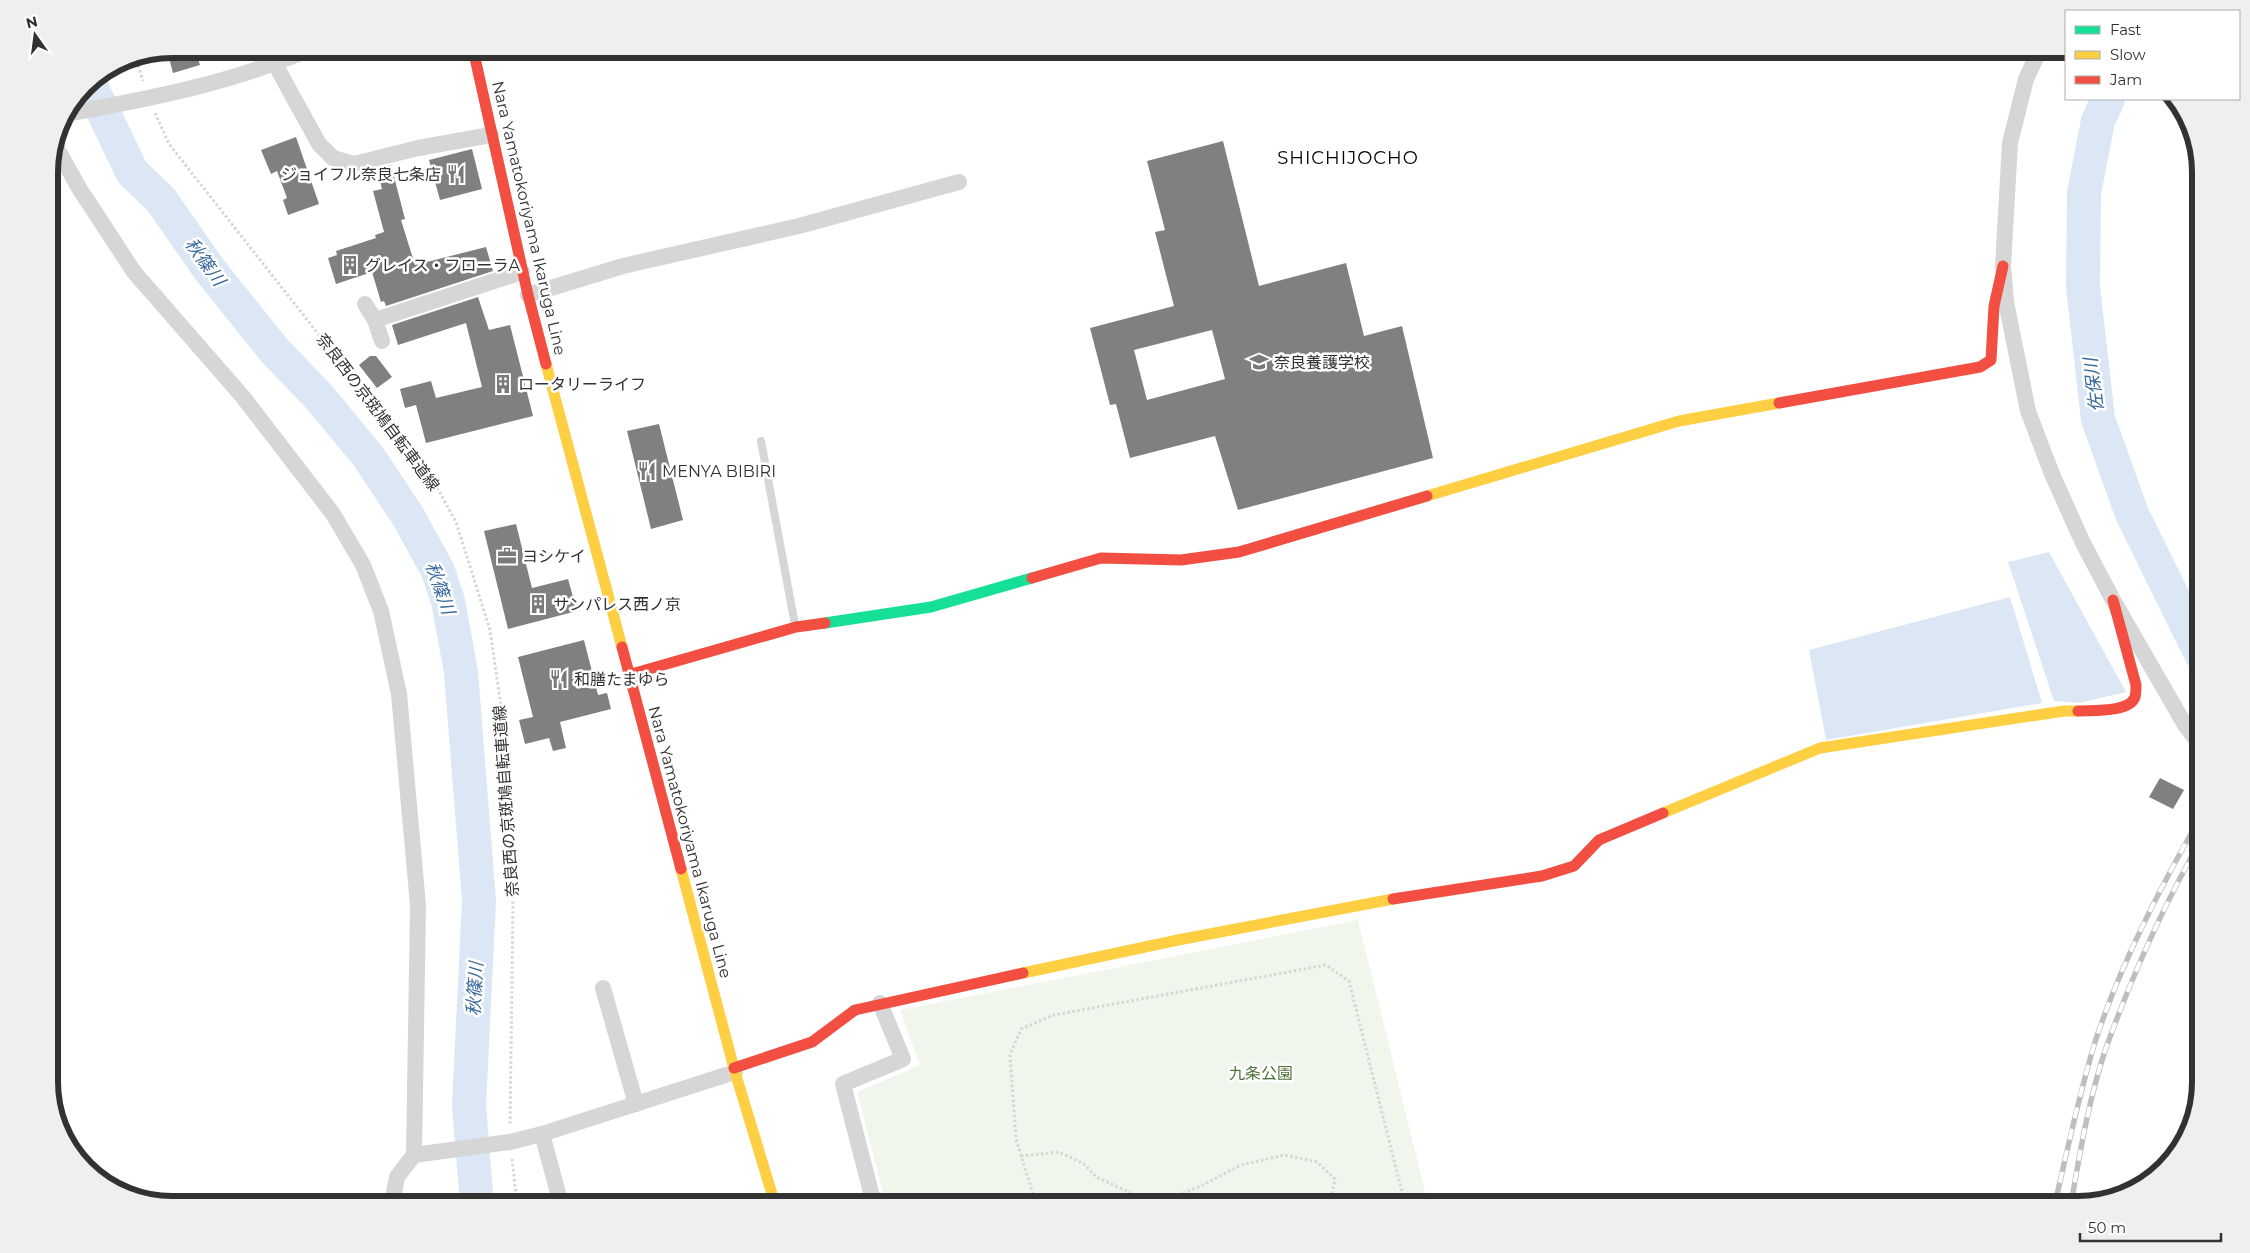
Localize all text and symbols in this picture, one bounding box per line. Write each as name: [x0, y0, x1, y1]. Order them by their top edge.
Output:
north arrow: [10, 10, 60, 60]
legend: [2065, 10, 2240, 100]
text: N: [24, 12, 40, 32]
text: Fast: [2110, 20, 2141, 39]
text: Slow: [2110, 45, 2146, 64]
text: Jam: [2109, 70, 2142, 89]
street label: Nara Yamatokoriyama Ikaruga Line: [488, 79, 570, 357]
district label: SHICHIJOCHO: [1277, 147, 1419, 169]
restaurant icon: ジョイフル奈良七条店: [445, 163, 467, 185]
place label: ジョイフル奈良七条店: [281, 165, 441, 184]
water label: 秋篠川: [180, 234, 231, 292]
building icon: グレイス・フローラA: [339, 254, 361, 276]
place label: グレイス・フローラA: [365, 256, 521, 275]
street label: 奈良西の京斑鳩自転車道線: [313, 330, 443, 494]
school or university icon: 奈良養護学校: [1248, 351, 1270, 373]
place label: 奈良養護学校: [1274, 353, 1370, 372]
water label: 佐保川: [2080, 355, 2108, 413]
building icon: ロータリーライフ: [492, 373, 514, 395]
place label: ロータリーライフ: [518, 375, 646, 394]
restaurant icon: MENYA BIBIRI: [636, 460, 658, 482]
place label: MENYA BIBIRI: [662, 462, 776, 481]
office icon: ヨシケイ: [496, 545, 518, 567]
place label: ヨシケイ: [522, 547, 586, 566]
water label: 秋篠川: [421, 559, 460, 619]
building icon: サンパレス西ノ京: [527, 593, 549, 615]
place label: サンパレス西ノ京: [553, 595, 681, 614]
restaurant icon: 和膳たまゆら: [548, 668, 570, 690]
place label: 和膳たまゆら: [574, 670, 670, 689]
street label: Nara Yamatokoriyama Ikaruga Line: [644, 704, 736, 980]
street label: 奈良西の京斑鳩自転車道線: [490, 705, 522, 897]
water label: 秋篠川: [463, 959, 488, 1017]
park label: 九条公園: [1229, 1064, 1293, 1083]
scale bar: [2080, 1210, 2221, 1242]
text: 50 m: [2088, 1218, 2126, 1237]

